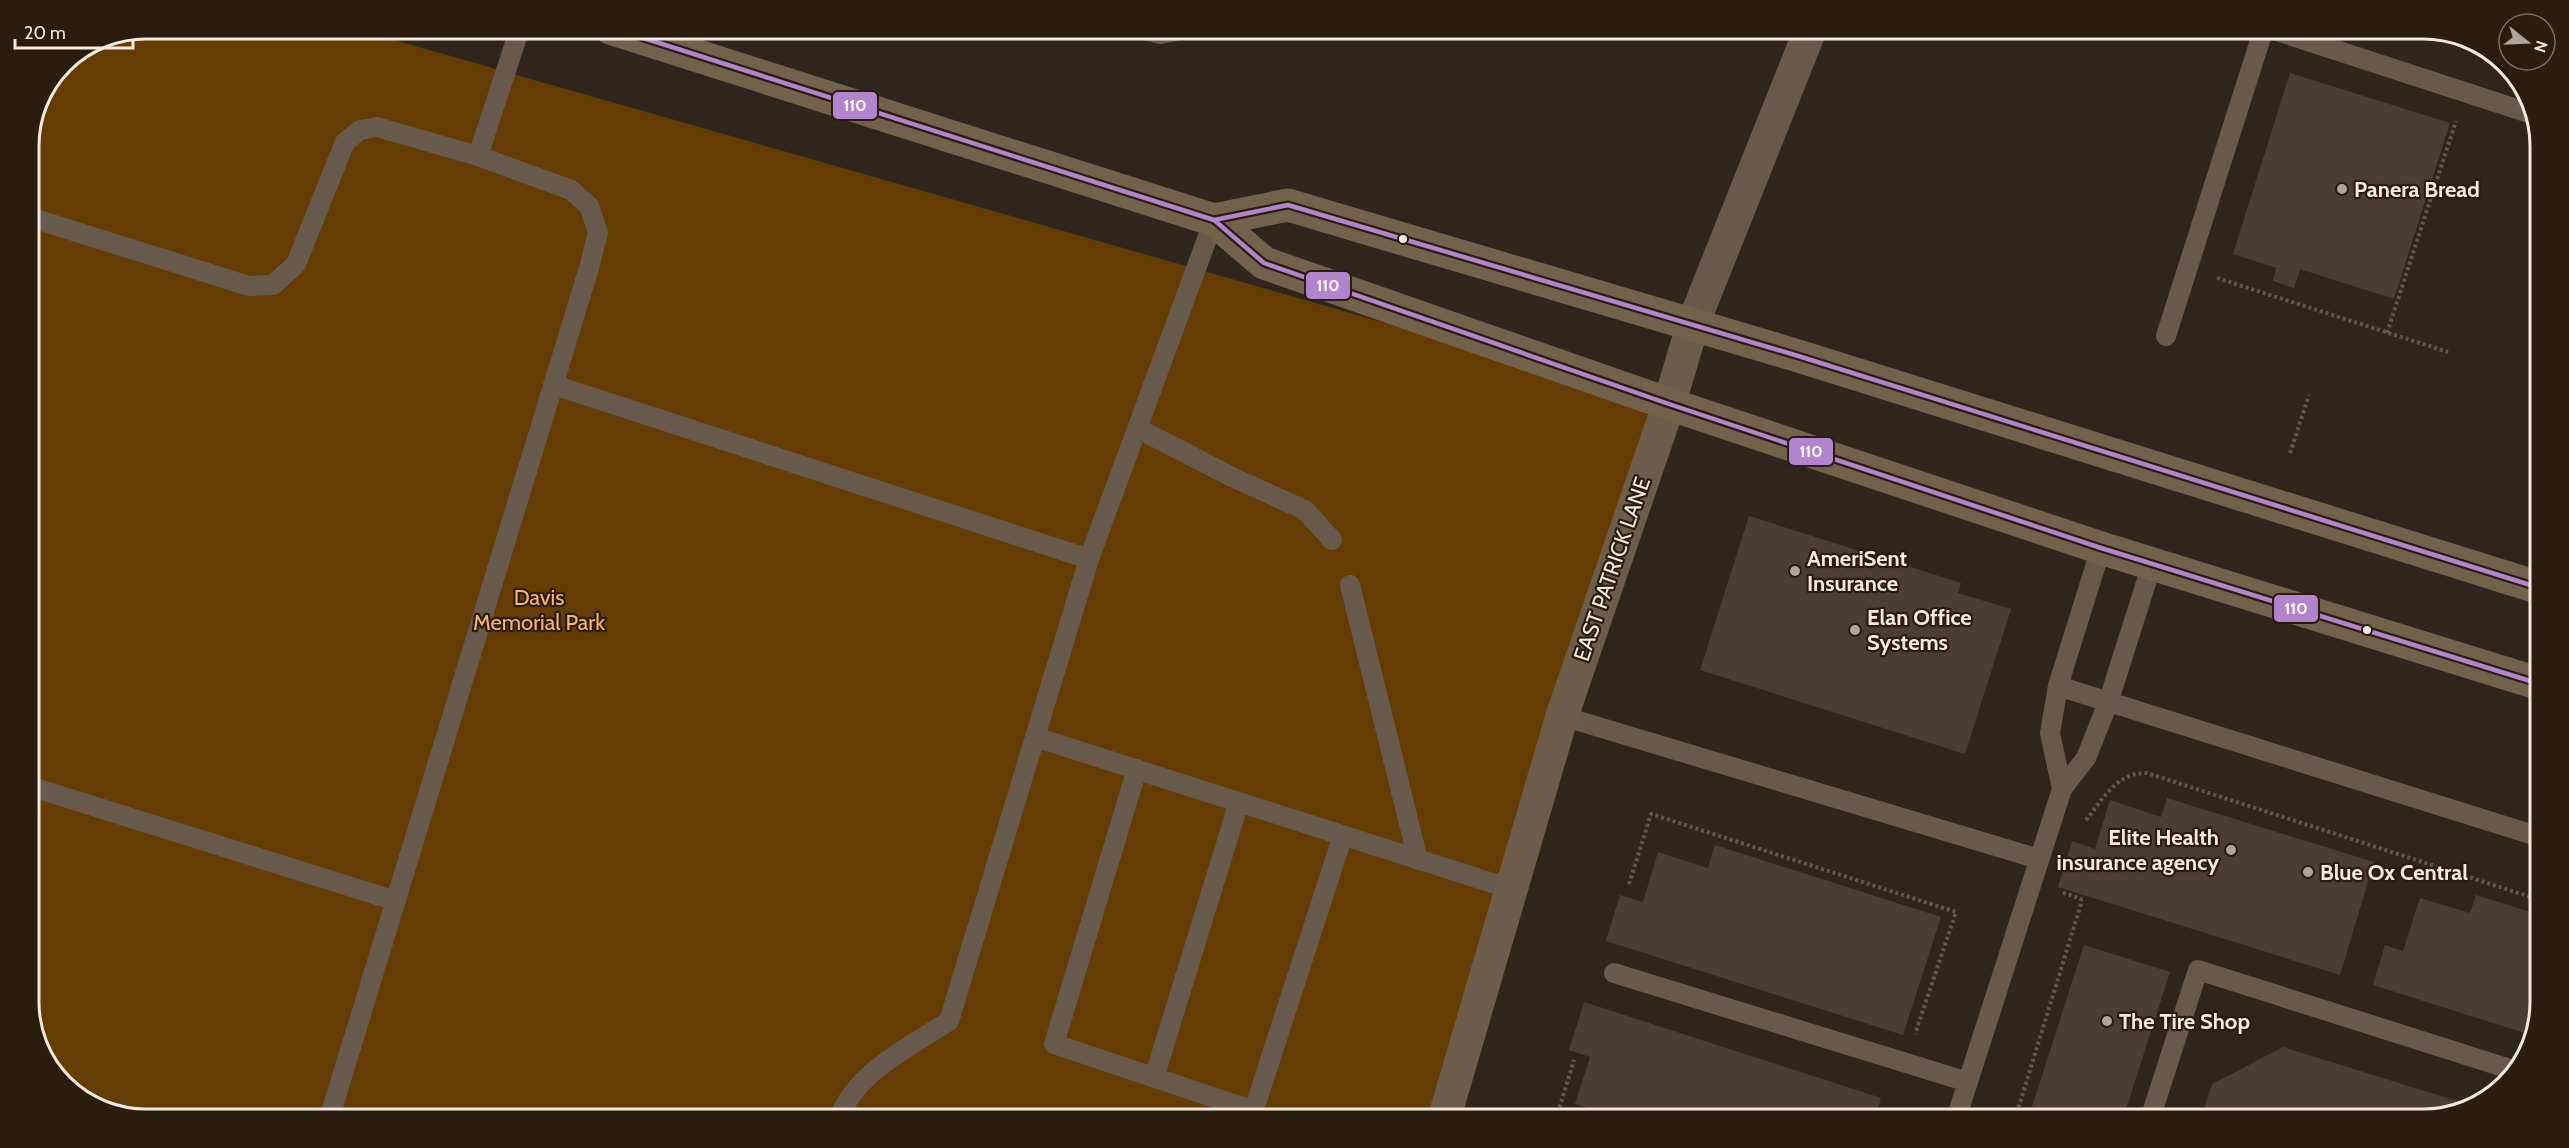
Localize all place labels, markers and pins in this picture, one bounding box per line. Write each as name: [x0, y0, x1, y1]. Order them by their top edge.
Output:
place label: Panera Bread: [2354, 176, 2480, 203]
marker: Panera Bread: [2335, 182, 2349, 196]
unlabelled marker: [1397, 233, 1409, 245]
place label: AmeriSent Insurance: [1807, 545, 1908, 597]
marker: AmeriSent Insurance: [1788, 564, 1802, 578]
place label: Elan Office Systems: [1867, 604, 1972, 656]
marker: Elan Office Systems: [1848, 623, 1862, 637]
unlabelled marker: [2361, 624, 2373, 636]
place label: Elite Health insurance agency: [2057, 824, 2219, 876]
marker: Elite Health insurance agency: [2224, 843, 2238, 857]
place label: Blue Ox Central: [2320, 859, 2468, 886]
marker: Blue Ox Central: [2301, 865, 2315, 879]
place label: The Tire Shop: [2119, 1008, 2250, 1035]
marker: The Tire Shop: [2100, 1014, 2114, 1028]

